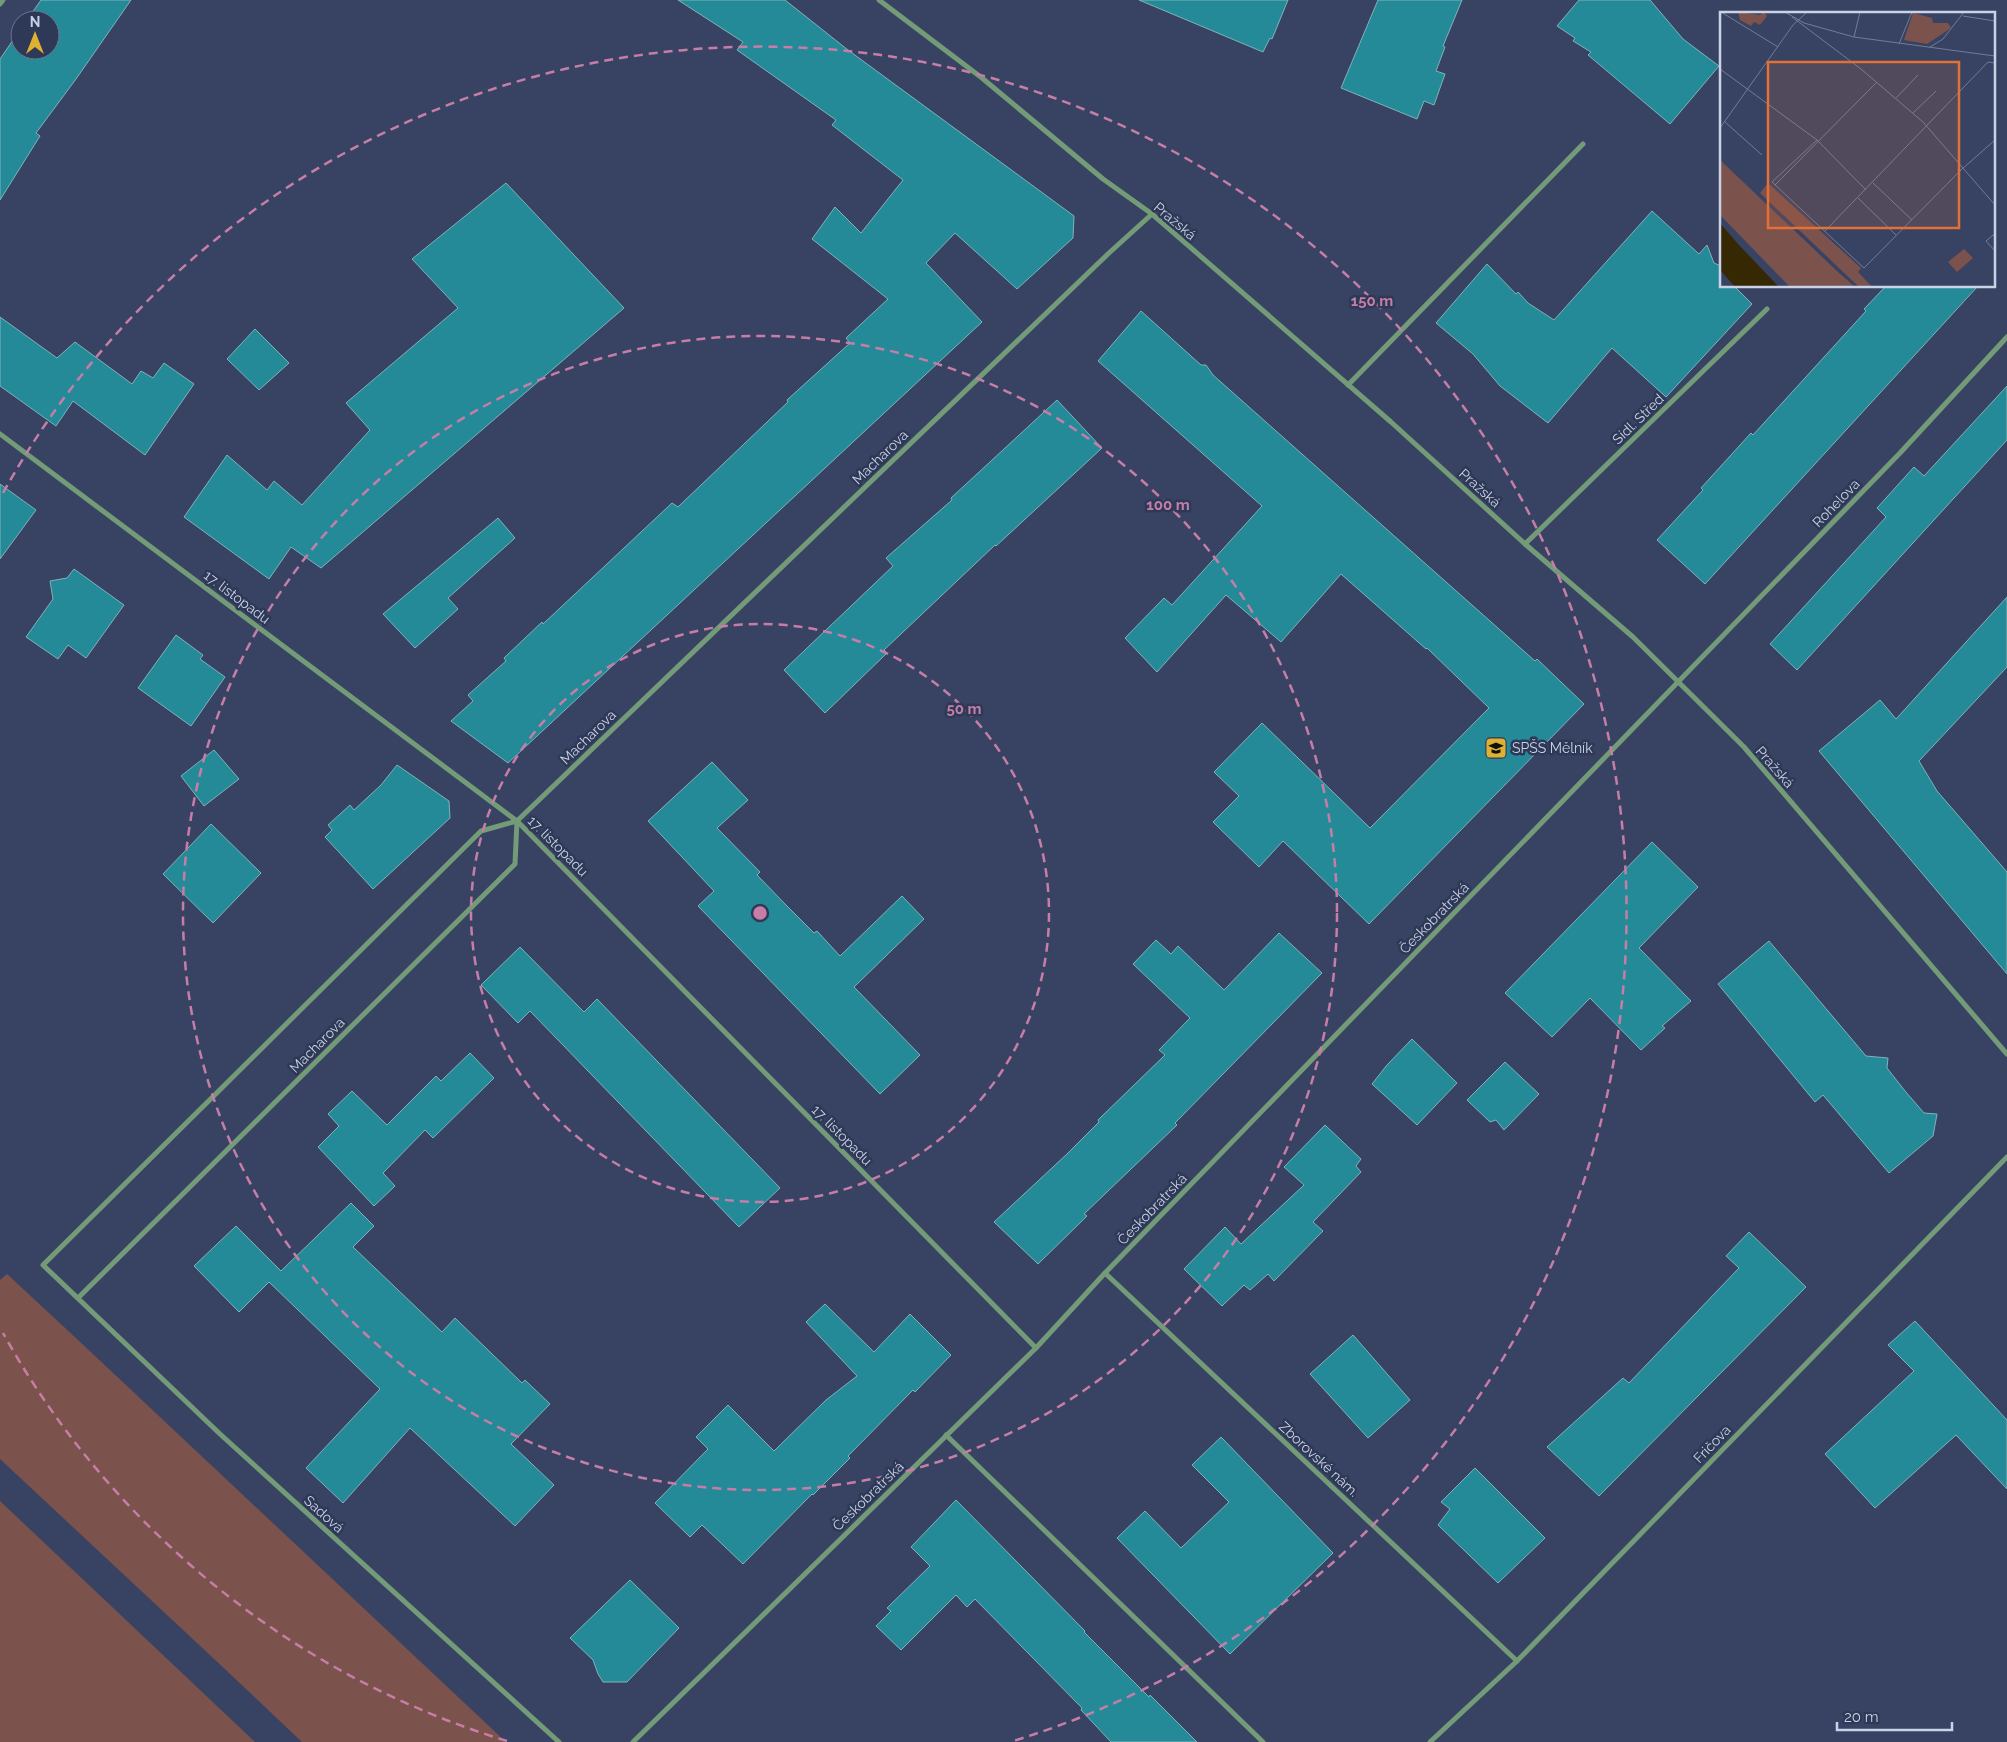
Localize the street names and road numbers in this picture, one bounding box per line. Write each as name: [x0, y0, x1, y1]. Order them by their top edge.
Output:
street label: Pražská: [1151, 199, 1199, 243]
street label: Sídl. Střed: [1609, 391, 1667, 447]
street label: Macharova: [849, 427, 911, 487]
street label: Pražská: [1456, 465, 1504, 511]
street label: Rohelova: [1809, 476, 1863, 530]
street label: 17. listopadu: [201, 567, 273, 627]
street label: Macharova: [557, 707, 619, 767]
street label: Pražská: [1753, 743, 1797, 791]
street label: 17. listopadu: [525, 813, 591, 879]
street label: Českobratrská: [1395, 878, 1472, 957]
street label: Macharova: [286, 1014, 348, 1076]
street label: 17. listopadu: [809, 1102, 875, 1168]
street label: Českobratrská: [1113, 1169, 1190, 1248]
street label: Zborovské nám.: [1276, 1418, 1362, 1500]
street label: Fričova: [1690, 1422, 1734, 1466]
street label: Českobratrská: [828, 1457, 907, 1534]
street label: Sadová: [301, 1492, 347, 1536]

